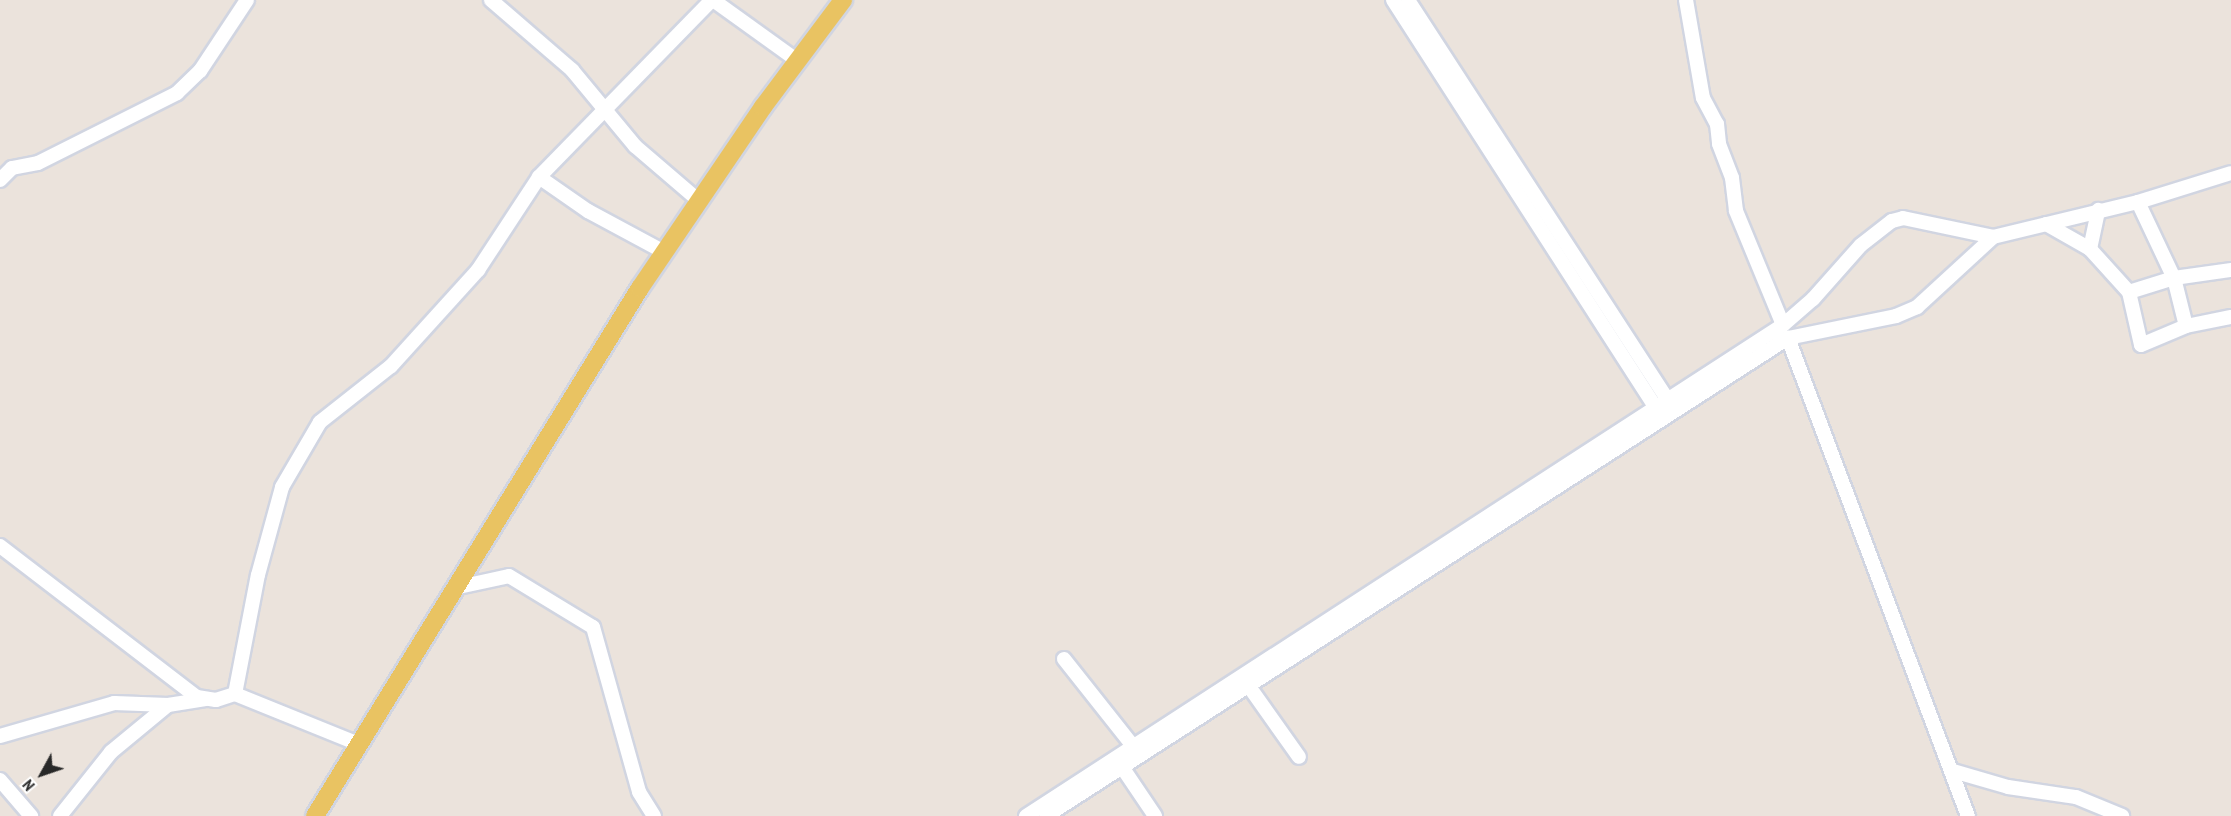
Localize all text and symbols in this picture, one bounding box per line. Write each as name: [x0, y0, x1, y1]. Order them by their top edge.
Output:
north arrow: [12, 744, 72, 804]
text: N: [18, 776, 39, 795]

